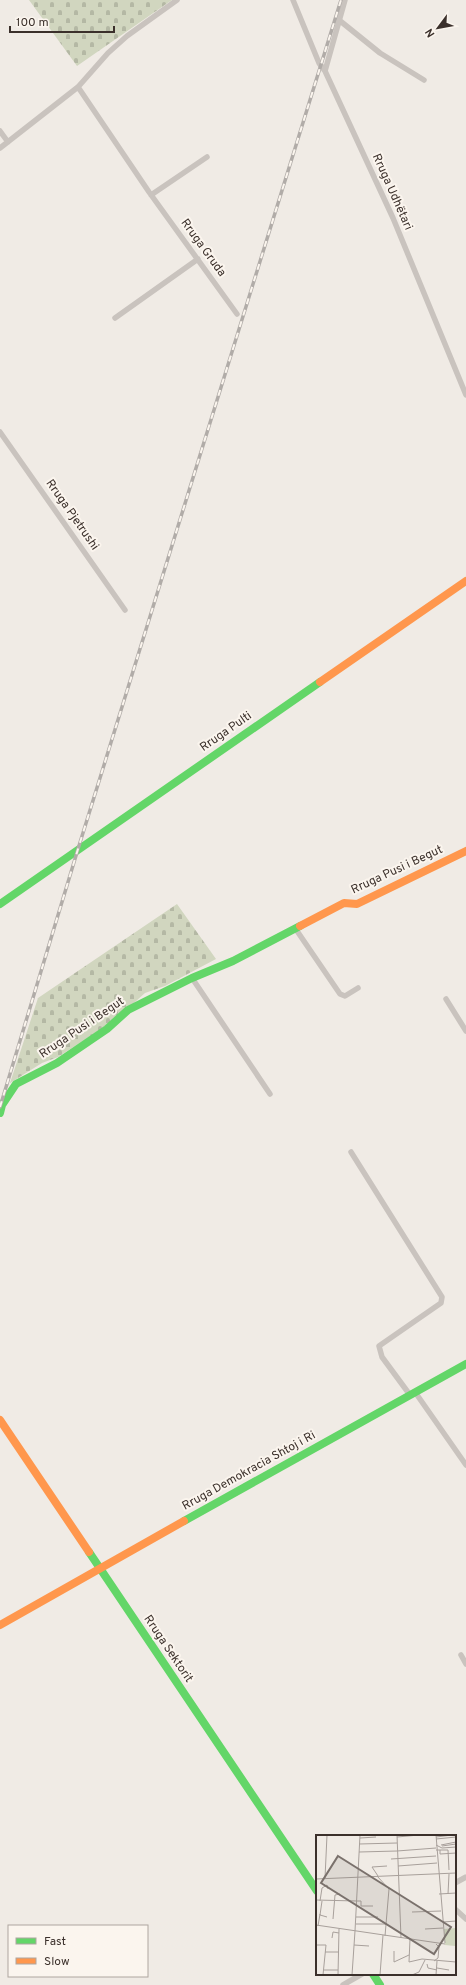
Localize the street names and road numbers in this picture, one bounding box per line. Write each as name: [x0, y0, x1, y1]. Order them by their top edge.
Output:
street label: Rruga Udhëtari: [368, 151, 416, 233]
street label: Rruga Gruda: [177, 216, 229, 280]
street label: Rruga Pjetrushi: [42, 476, 102, 554]
street label: Rruga Pulti: [197, 708, 255, 756]
street label: Rruga Pusi i Begut: [349, 842, 445, 898]
street label: Rruga Pusi i Begut: [36, 994, 128, 1062]
street label: Rruga Demokracia Shtoj i Ri: [179, 1428, 319, 1514]
street label: Rruga Sektorit: [140, 1612, 196, 1686]

